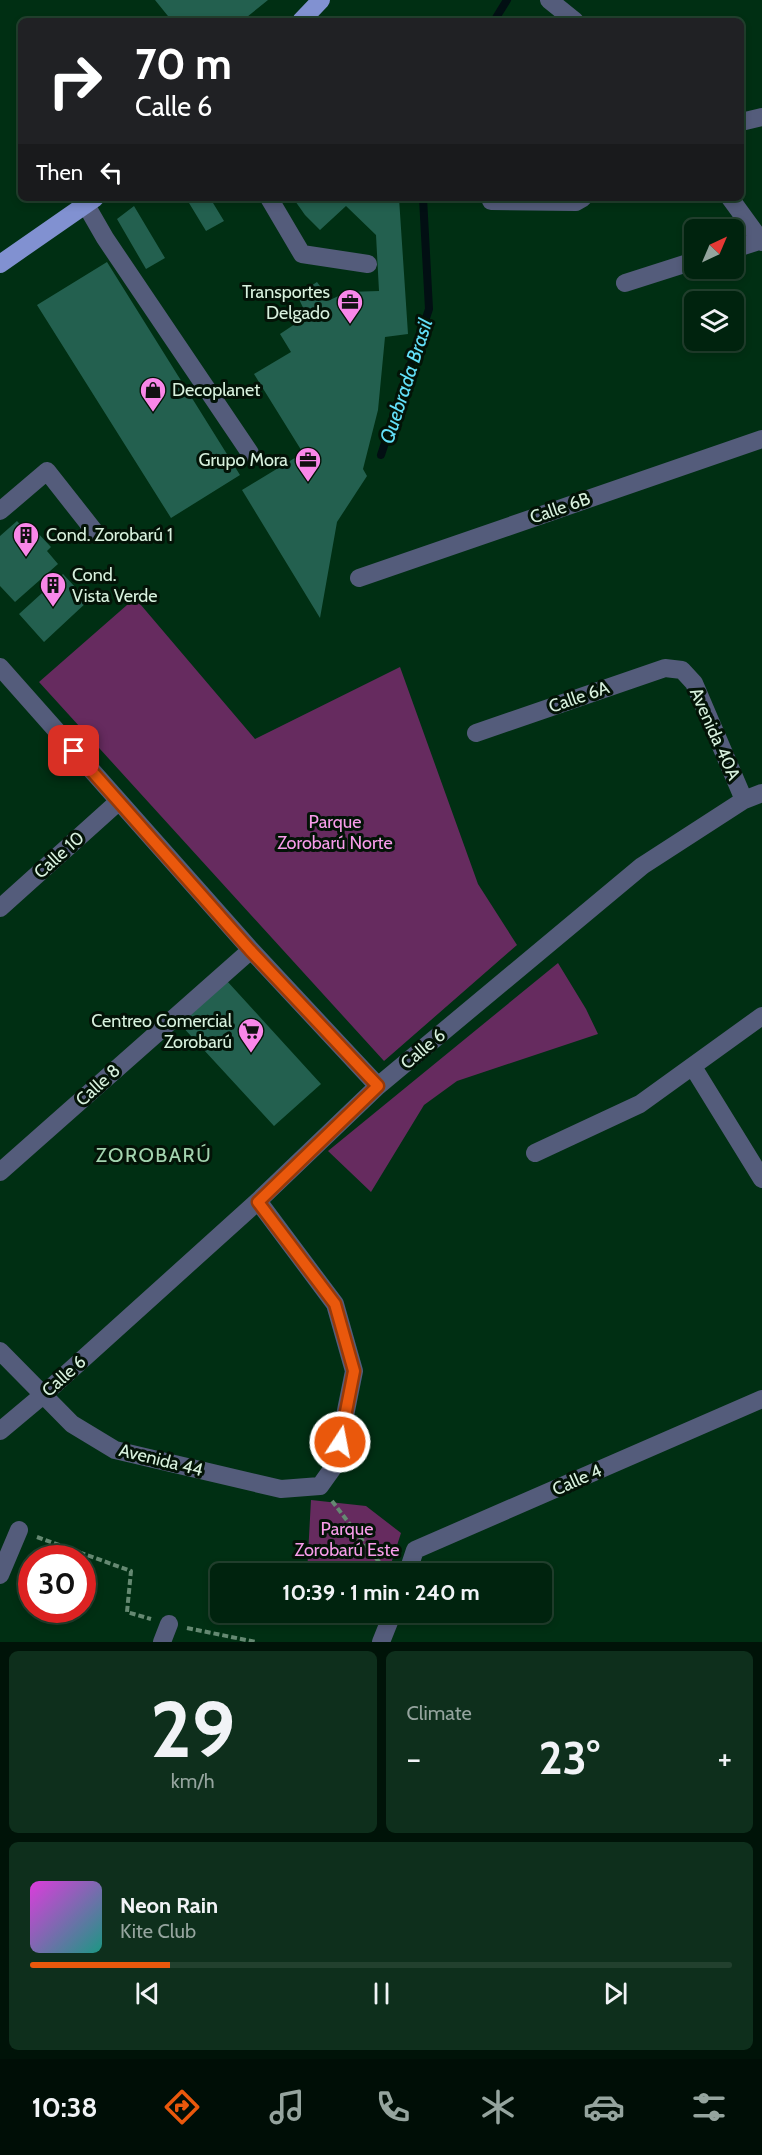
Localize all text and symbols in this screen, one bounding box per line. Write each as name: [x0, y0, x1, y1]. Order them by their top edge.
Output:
text: 70 m: [135, 38, 232, 90]
icon: right: [36, 42, 114, 120]
text: Calle 6: [135, 90, 212, 123]
icon: left: [95, 156, 128, 189]
text: Then: [36, 159, 83, 186]
north arrow: [684, 219, 744, 279]
map controls: [684, 219, 744, 351]
place label: Transportes Delgado: [242, 281, 330, 324]
office icon: Transportes Delgado: [335, 287, 365, 325]
button: layers: [684, 291, 744, 351]
water label: Quebrada Brasil: [374, 315, 438, 447]
shop icon: Decoplanet: [138, 375, 168, 413]
place label: Decoplanet: [172, 379, 260, 401]
office icon: Grupo Mora: [293, 445, 323, 483]
place label: Grupo Mora: [198, 449, 288, 471]
street label: Calle 6B: [527, 487, 593, 529]
building icon: Cond. Zorobarú 1: [11, 520, 41, 558]
place label: Cond. Zorobarú 1: [46, 524, 173, 546]
place label: Cond. Vista Verde: [72, 564, 158, 607]
building icon: Cond. Vista Verde: [38, 570, 68, 608]
street label: Calle 6A: [546, 676, 612, 718]
street label: Avenida 40A: [685, 684, 745, 784]
pin: [48, 725, 99, 776]
icon: arrive: [57, 734, 90, 767]
park label: Parque Zorobarú Norte: [277, 811, 393, 854]
street label: Calle 10: [29, 827, 89, 883]
place label: Centreo Comercial Zorobarú: [91, 1010, 233, 1053]
supermarket icon: Centreo Comercial Zorobarú: [236, 1016, 266, 1054]
street label: Calle 6: [396, 1024, 450, 1074]
street label: Calle 8: [71, 1059, 125, 1111]
district label: ZOROBARÚ: [96, 1143, 212, 1167]
street label: Calle 6: [37, 1351, 91, 1401]
position arrow: [308, 1410, 372, 1474]
street label: Avenida 44: [117, 1439, 205, 1481]
street label: Calle 4: [549, 1459, 605, 1501]
park label: Parque Zorobarú Este: [295, 1518, 399, 1561]
speed limit sign: 30: [18, 1545, 96, 1623]
text: 10:39 · 1 min · 240 m: [282, 1579, 480, 1606]
text: 29: [150, 1682, 235, 1777]
text: Climate: [407, 1701, 472, 1725]
text: 23°: [539, 1731, 600, 1785]
text: −: [407, 1738, 421, 1778]
text: +: [717, 1738, 732, 1778]
text: km/h: [171, 1769, 215, 1793]
text: Neon Rain: [120, 1892, 218, 1919]
text: Kite Club: [120, 1919, 196, 1943]
icon: previous: [131, 1977, 164, 2010]
icon: pause: [365, 1977, 398, 2010]
icon: next: [599, 1977, 632, 2010]
icon: directions: [161, 2086, 203, 2128]
icon: music: [266, 2086, 308, 2128]
icon: phone: [372, 2086, 414, 2128]
icon: climate: [477, 2086, 519, 2128]
icon: car: [583, 2086, 625, 2128]
icon: filters: [688, 2086, 730, 2128]
text: 10:38: [32, 2091, 98, 2124]

